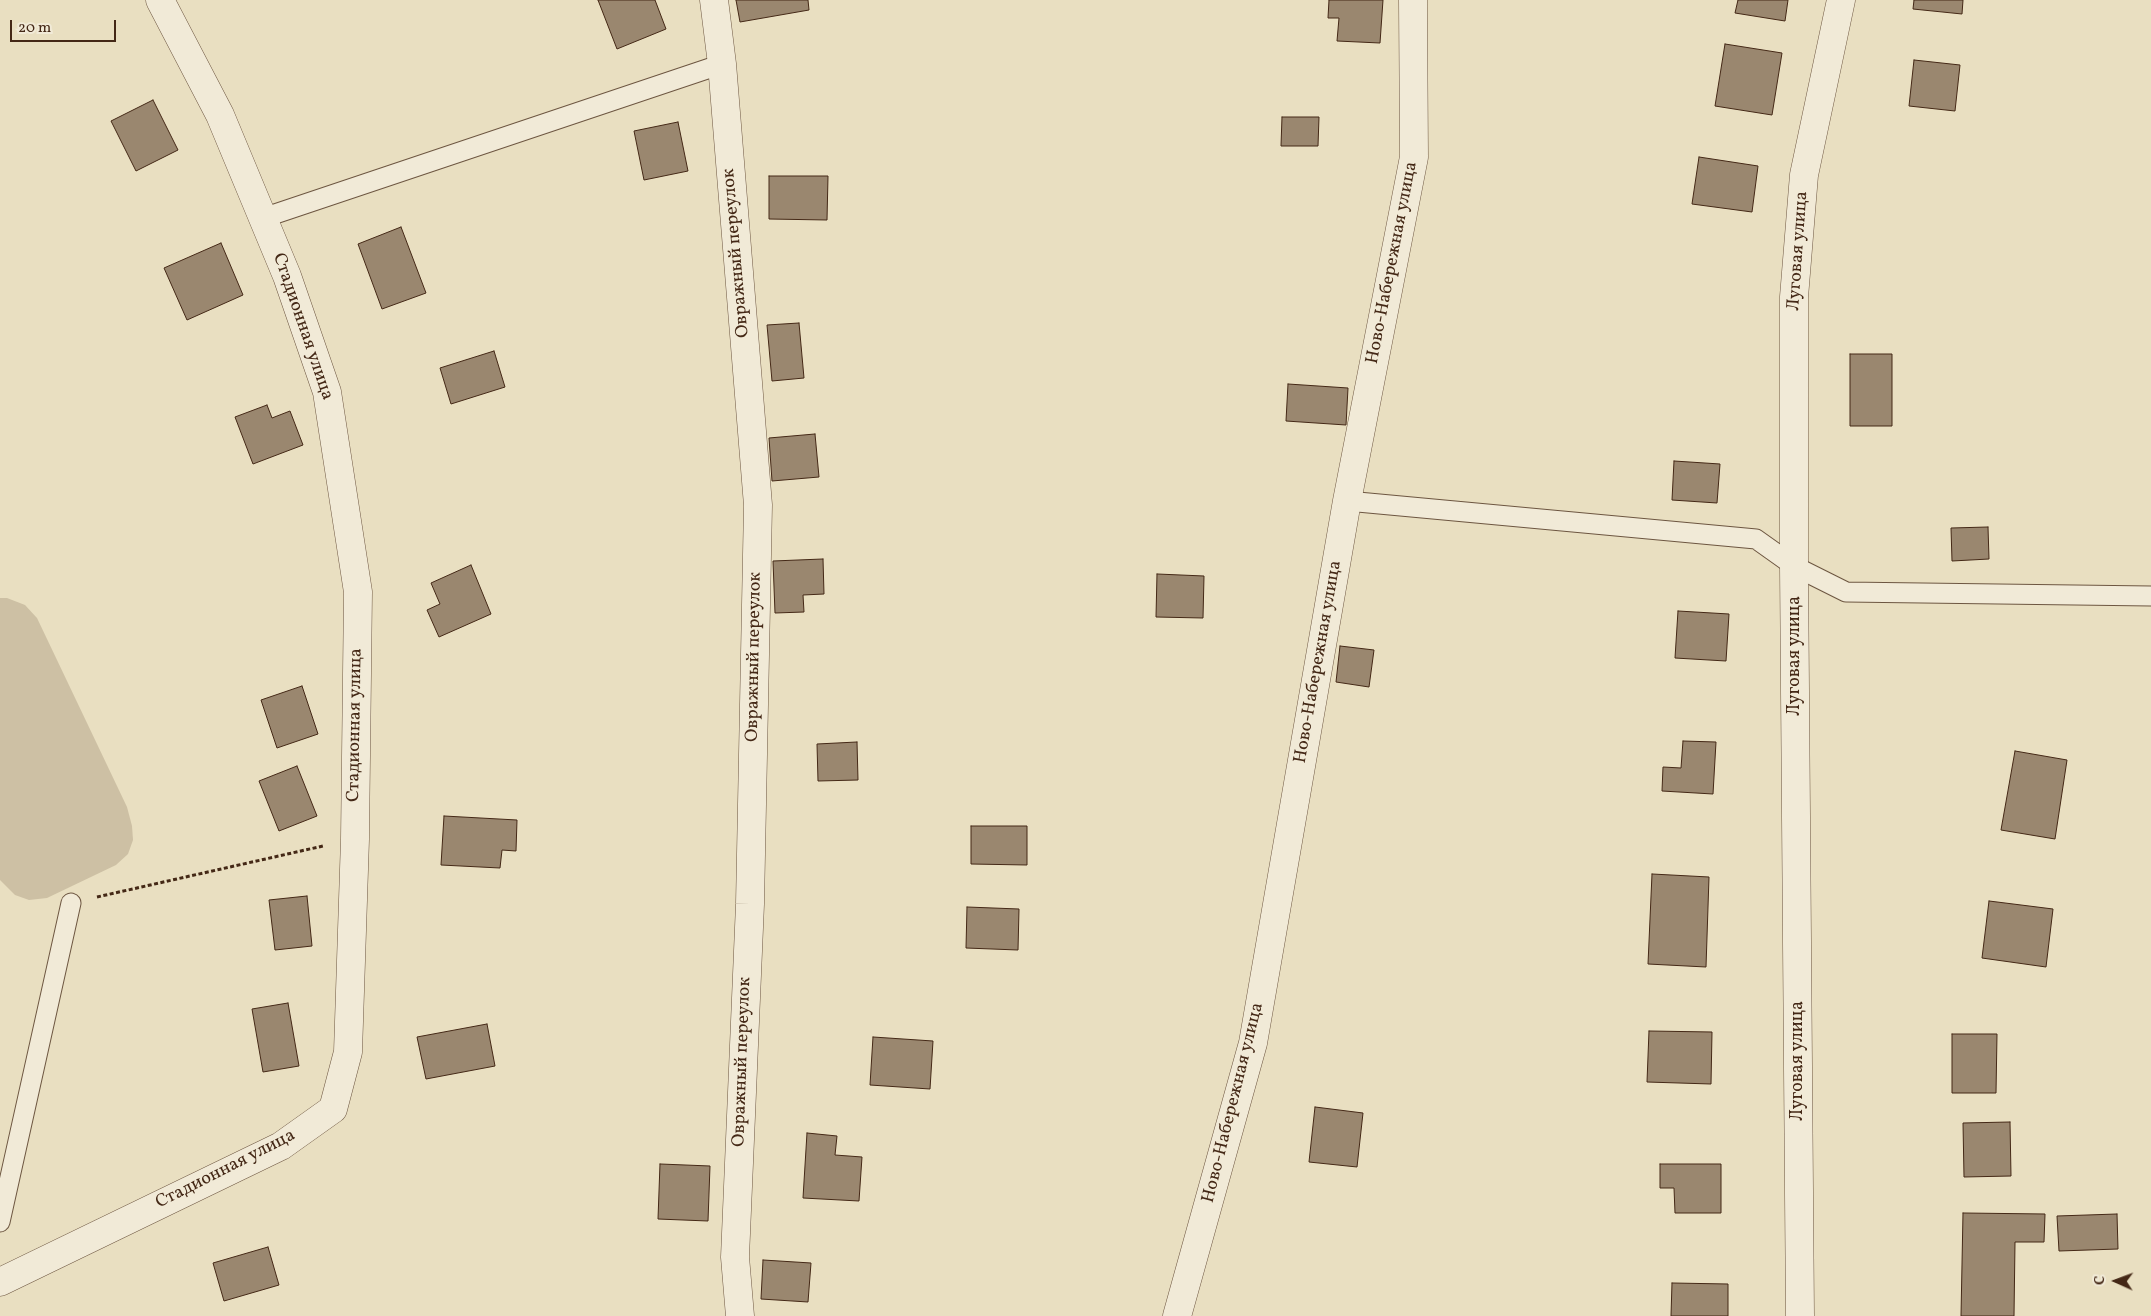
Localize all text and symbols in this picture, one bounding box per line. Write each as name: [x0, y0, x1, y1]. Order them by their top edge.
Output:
scale bar: [12, 10, 119, 42]
text: 20 m: [18, 18, 51, 39]
street label: Ново-Набережная улица: [1363, 160, 1423, 366]
street label: Овражный переулок: [719, 167, 755, 339]
street label: Луговая улица: [1784, 190, 1814, 312]
street label: Стадионная улица: [267, 251, 337, 403]
street label: Ново-Набережная улица: [1291, 559, 1347, 765]
street label: Овражный переулок: [743, 572, 767, 742]
street label: Луговая улица: [1785, 596, 1807, 716]
street label: Стадионная улица: [344, 648, 368, 802]
street label: Овражный переулок: [729, 977, 757, 1147]
street label: Ново-Набережная улица: [1199, 1001, 1269, 1205]
street label: Луговая улица: [1788, 1001, 1810, 1121]
street label: Стадионная улица: [153, 1125, 299, 1215]
north arrow: [2091, 1256, 2141, 1306]
text: С: [2091, 1276, 2110, 1285]

